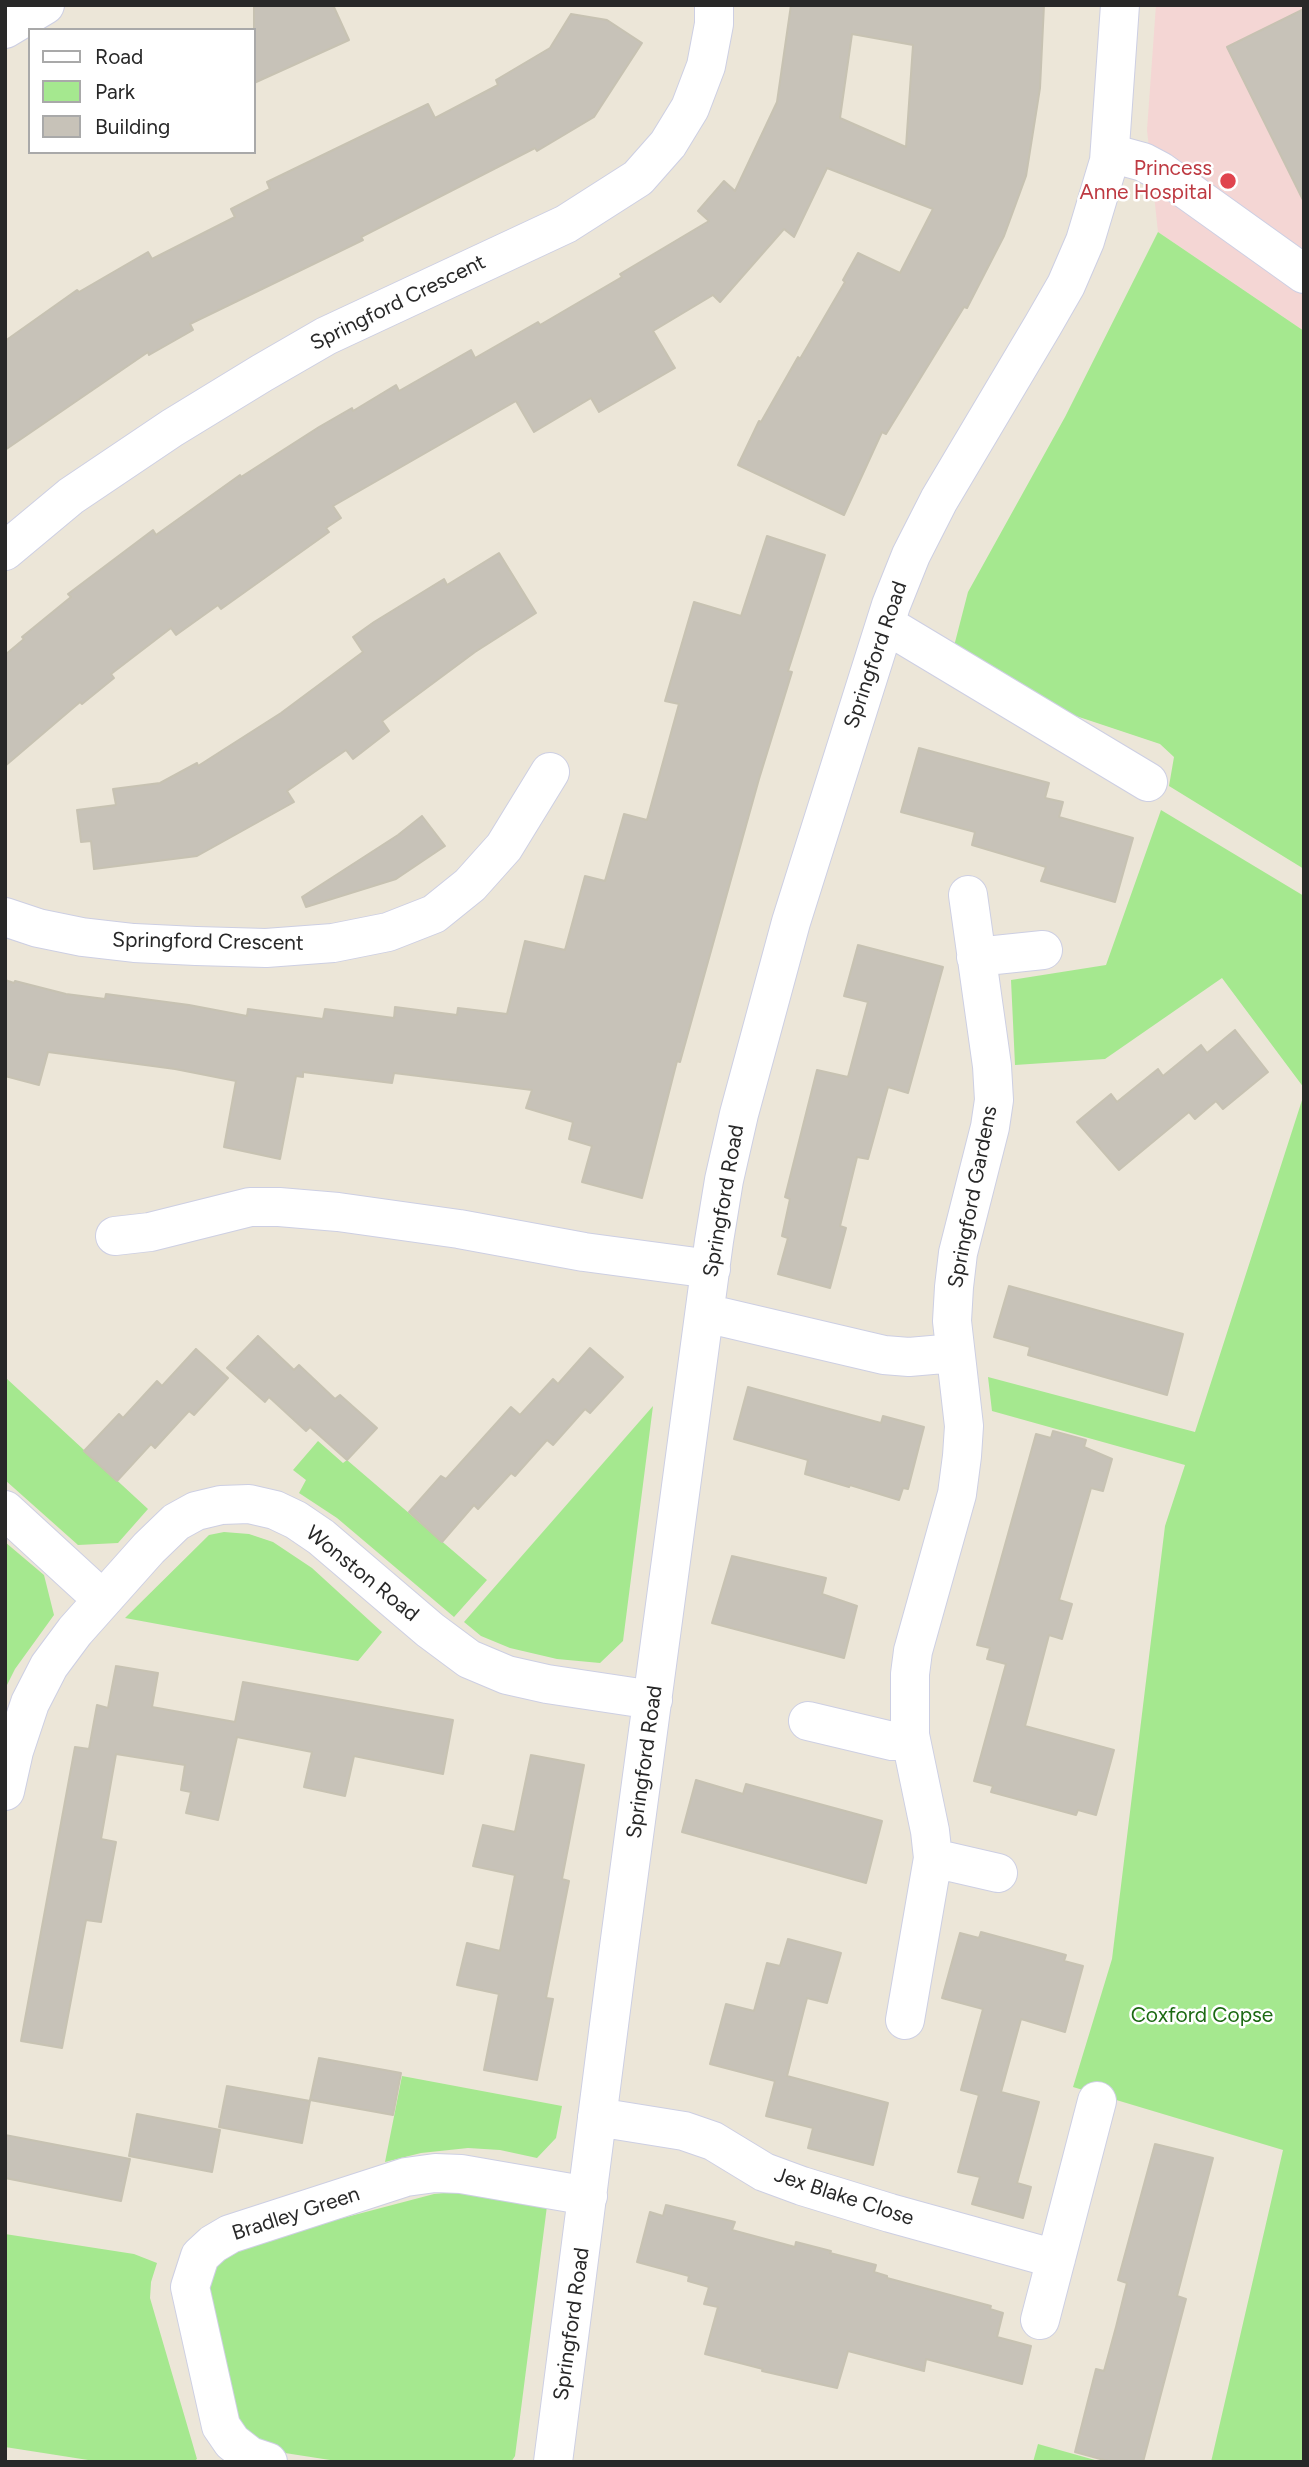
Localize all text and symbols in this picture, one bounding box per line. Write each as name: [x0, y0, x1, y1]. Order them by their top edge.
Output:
legend: [28, 28, 256, 154]
text: Road: [95, 44, 143, 69]
text: Park: [95, 79, 135, 104]
text: Building: [95, 114, 170, 139]
place label: Princess Anne Hospital: [1079, 156, 1212, 206]
marker: Princess Anne Hospital: [1218, 171, 1238, 191]
street label: Springford Crescent: [306, 250, 490, 356]
street label: Springford Road: [839, 578, 913, 732]
street label: Springford Crescent: [112, 928, 304, 956]
street label: Springford Gardens: [943, 1104, 1003, 1290]
street label: Springford Road: [698, 1123, 750, 1279]
street label: Wonston Road: [300, 1521, 424, 1627]
street label: Springford Road: [622, 1684, 668, 1840]
park label: Coxford Copse: [1131, 2003, 1273, 2029]
street label: Jex Blake Close: [771, 2163, 917, 2231]
street label: Bradley Green: [229, 2182, 363, 2246]
street label: Springford Road: [549, 2246, 595, 2402]

